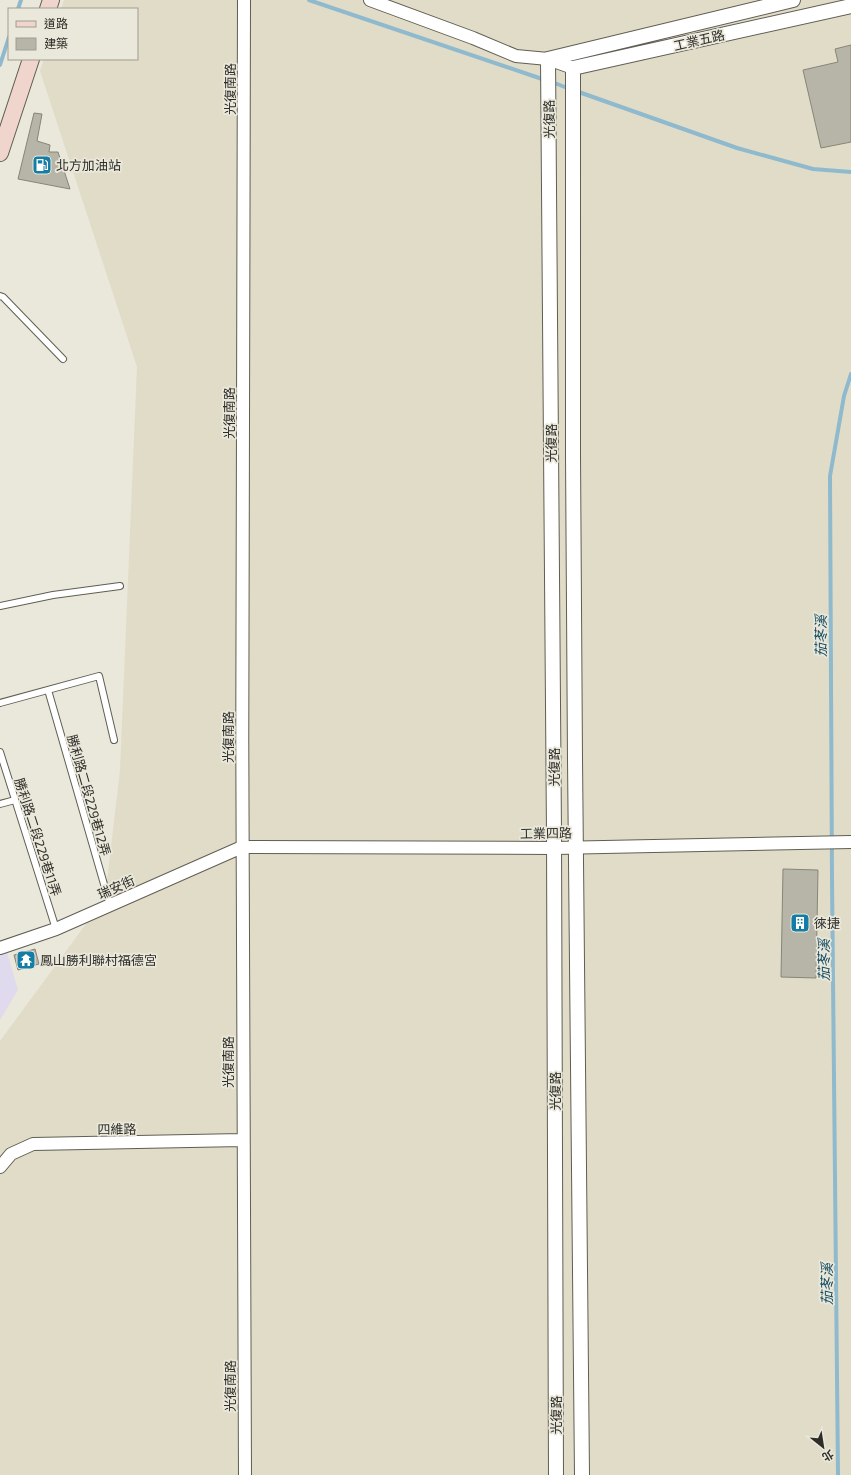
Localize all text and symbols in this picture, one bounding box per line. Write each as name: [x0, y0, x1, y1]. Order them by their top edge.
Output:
legend: [8, 8, 138, 60]
text: 道路: [44, 16, 68, 30]
street label: 工業五路: [672, 26, 726, 54]
text: 建築: [44, 36, 68, 50]
street label: 光復南路: [222, 63, 238, 115]
street label: 光復路: [541, 99, 557, 139]
fuel station icon: 北方加油站: [31, 154, 53, 176]
place label: 北方加油站: [56, 157, 121, 173]
street label: 光復南路: [221, 387, 237, 439]
street label: 光復路: [543, 423, 559, 463]
water label: 茄苳溪: [812, 613, 829, 657]
street label: 光復南路: [220, 711, 236, 763]
street label: 勝利路二段229巷12弄: [64, 732, 114, 858]
street label: 光復路: [546, 747, 562, 787]
street label: 勝利路二段229巷11弄: [11, 776, 65, 898]
street label: 工業四路: [520, 825, 572, 841]
street label: 瑞安街: [95, 872, 137, 902]
building icon: 徠捷: [789, 912, 811, 934]
place label: 徠捷: [814, 915, 840, 931]
water label: 茄苳溪: [815, 937, 832, 981]
temple icon: 鳳山勝利聯村福德宮: [15, 949, 37, 971]
place label: 鳳山勝利聯村福德宮: [40, 952, 157, 968]
street label: 光復南路: [220, 1036, 236, 1088]
street label: 光復路: [547, 1071, 563, 1111]
street label: 四維路: [97, 1121, 137, 1137]
water label: 茄苳溪: [818, 1261, 835, 1305]
street label: 光復南路: [222, 1360, 238, 1412]
street label: 光復路: [548, 1395, 564, 1435]
north arrow: [803, 1427, 843, 1467]
text: 北: [820, 1448, 836, 1464]

